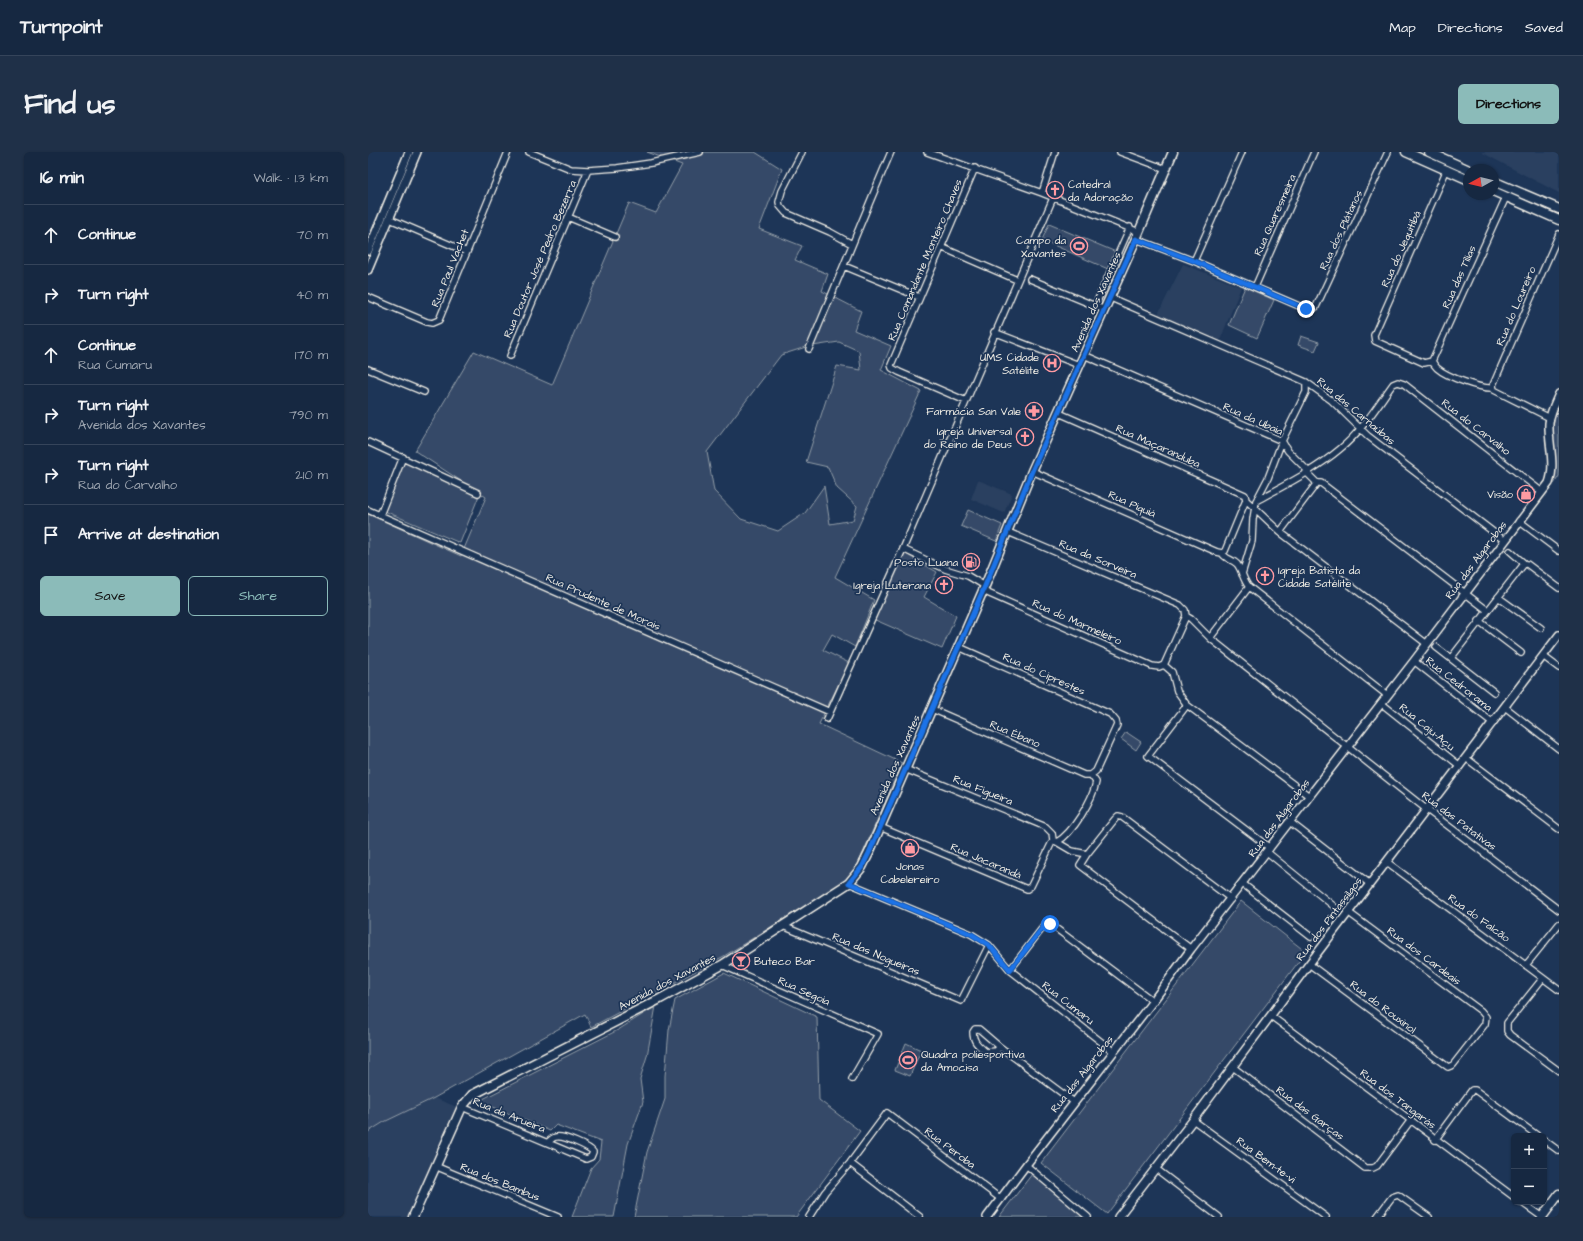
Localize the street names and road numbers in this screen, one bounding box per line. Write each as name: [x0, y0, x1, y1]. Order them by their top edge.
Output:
street label: Rua Quaresmeira: [1250, 171, 1300, 258]
street label: Rua Comandante Monteiro Chaves: [884, 176, 966, 343]
street label: Rua Doutor José Pedro Bezerra: [500, 178, 580, 340]
street label: Rua dos Plátanos: [1316, 187, 1366, 272]
street label: Rua do Jequitibá: [1377, 208, 1425, 290]
street label: Rua Paul Vachet: [427, 226, 473, 309]
street label: Rua das Tílias: [1438, 243, 1480, 311]
street label: Avenida dos Xavantes: [1067, 249, 1125, 354]
street label: Rua do Loureiro: [1492, 263, 1540, 348]
street label: Rua das Carnaúbas: [1314, 374, 1399, 449]
street label: Rua do Carvalho: [1438, 395, 1514, 459]
street label: Rua da Ubaia: [1221, 399, 1286, 439]
street label: Rua Maçaranduba: [1113, 421, 1203, 471]
street label: Rua Piquiá: [1106, 487, 1159, 521]
street label: Rua das Algarobas: [1442, 517, 1511, 603]
street label: Rua da Sorveira: [1057, 536, 1140, 582]
street label: Rua Prudente de Morais: [543, 570, 663, 634]
street label: Rua do Marmeleiro: [1030, 596, 1125, 649]
street label: Rua do Ciprestes: [1000, 649, 1088, 699]
street label: Rua Cedrorama: [1423, 653, 1496, 715]
street label: Rua Caju-Açu: [1396, 700, 1458, 754]
street label: Avenida dos Xavantes: [866, 712, 924, 817]
street label: Rua Ébano: [987, 717, 1043, 752]
street label: Rua Figueira: [950, 771, 1016, 810]
street label: Rua das Algarobas: [1245, 775, 1314, 861]
street label: Rua das Patativas: [1418, 788, 1500, 854]
street label: Rua Jacarandá: [948, 839, 1024, 883]
street label: Rua dos Pintassilgos: [1293, 874, 1367, 965]
street label: Rua do Falcão: [1445, 890, 1514, 946]
street label: Rua dos Cardeais: [1384, 923, 1464, 989]
street label: Rua das Nogueiras: [830, 929, 923, 980]
street label: Avenida dos Xavantes: [616, 950, 719, 1014]
street label: Rua Segoia: [775, 973, 833, 1010]
street label: Rua do Rouxinol: [1347, 977, 1419, 1037]
street label: Rua Cumaru: [1039, 978, 1098, 1028]
street label: Rua das Algarobas: [1047, 1032, 1118, 1116]
street label: Rua dos Tangarás: [1356, 1065, 1439, 1134]
street label: Rua das Garças: [1273, 1082, 1348, 1144]
street label: Rua da Arueira: [470, 1094, 548, 1137]
street label: Rua Peroba: [921, 1124, 979, 1172]
street label: Rua Bem-te-vi: [1233, 1133, 1299, 1187]
street label: Rua dos Bambus: [458, 1159, 542, 1205]

